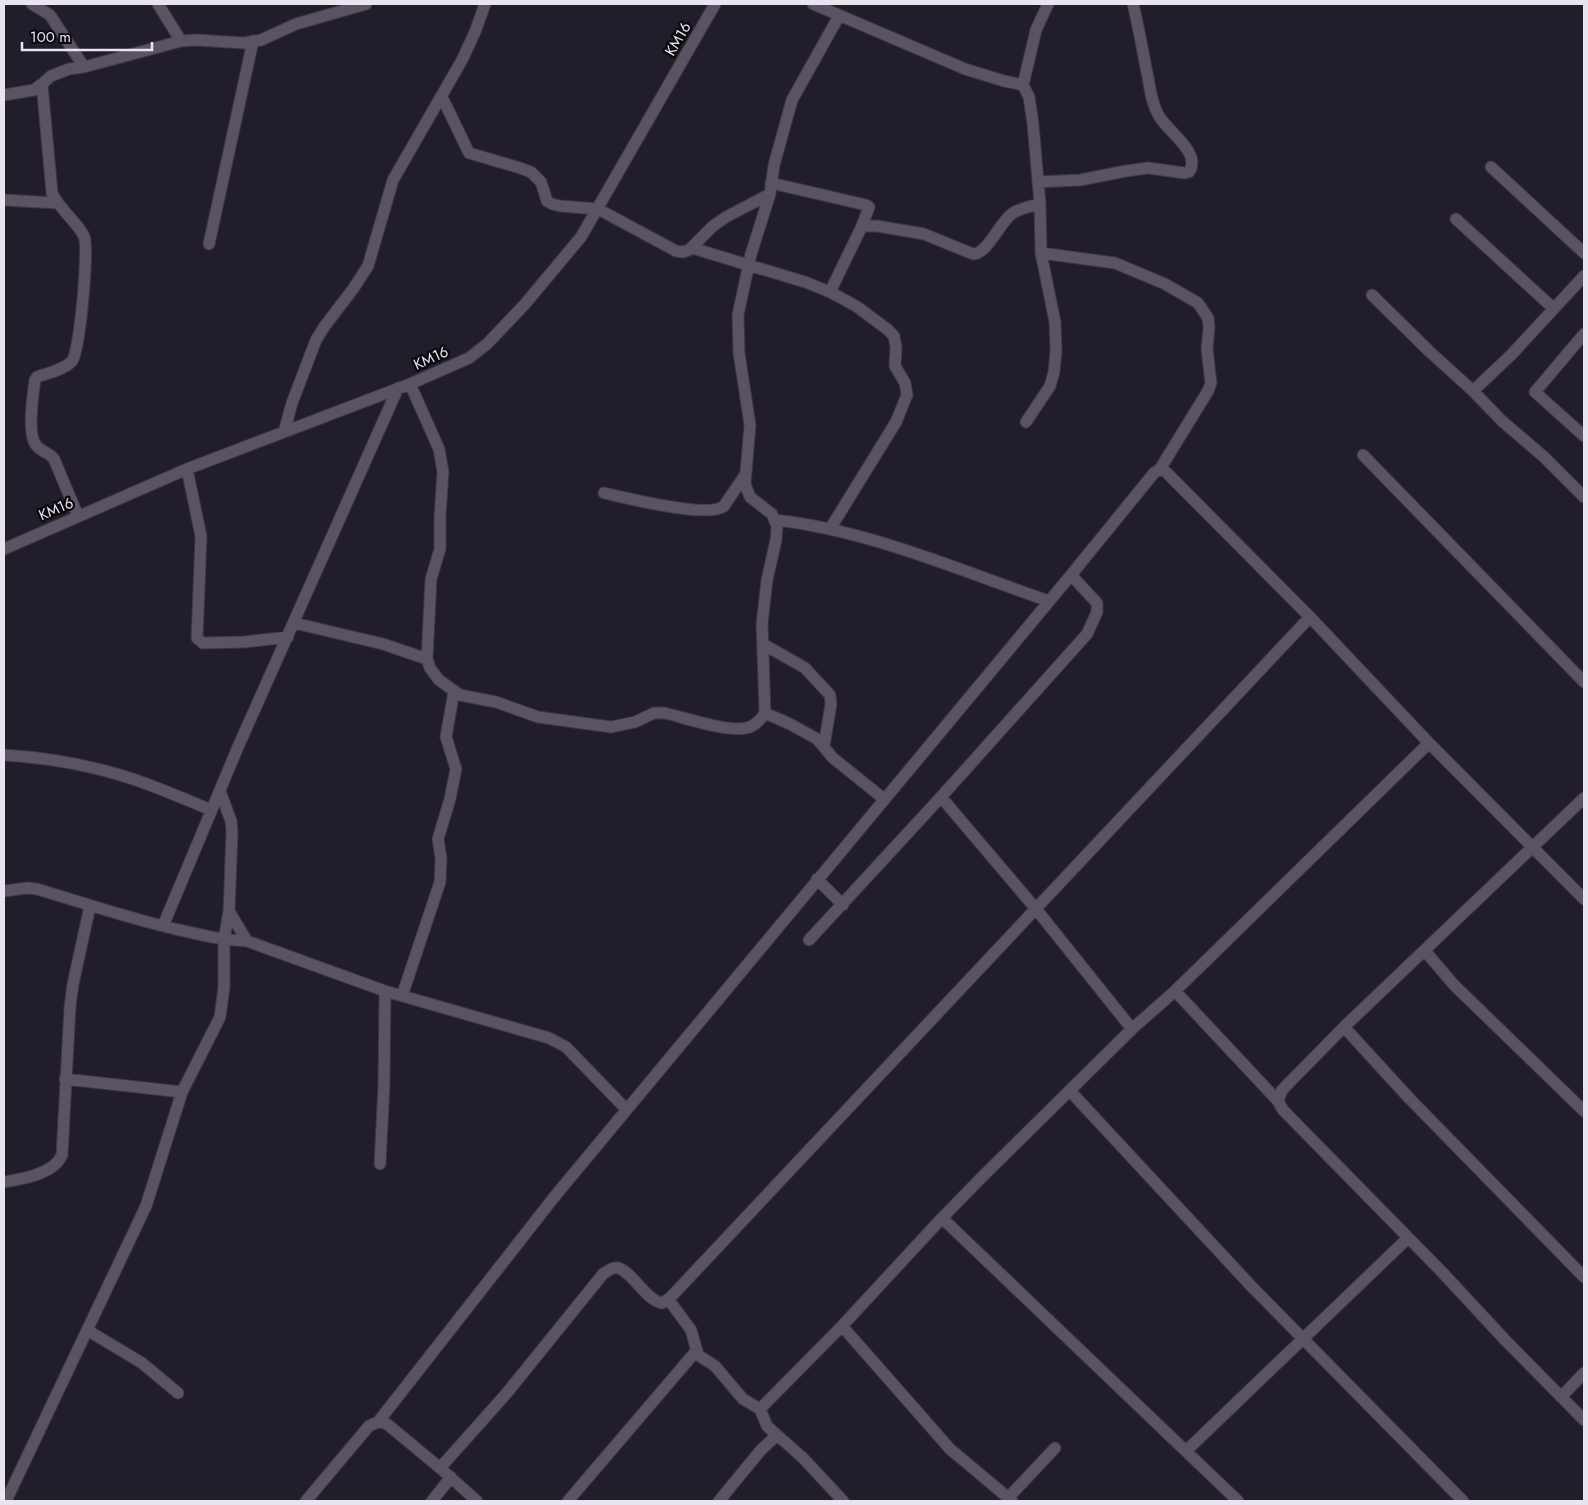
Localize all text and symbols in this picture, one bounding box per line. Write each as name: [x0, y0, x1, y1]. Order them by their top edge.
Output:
street label: KM16: [659, 18, 697, 60]
scale bar: [22, 20, 152, 52]
text: 100 m: [30, 26, 71, 48]
street label: KM16: [410, 341, 452, 375]
street label: KM16: [35, 492, 77, 526]

